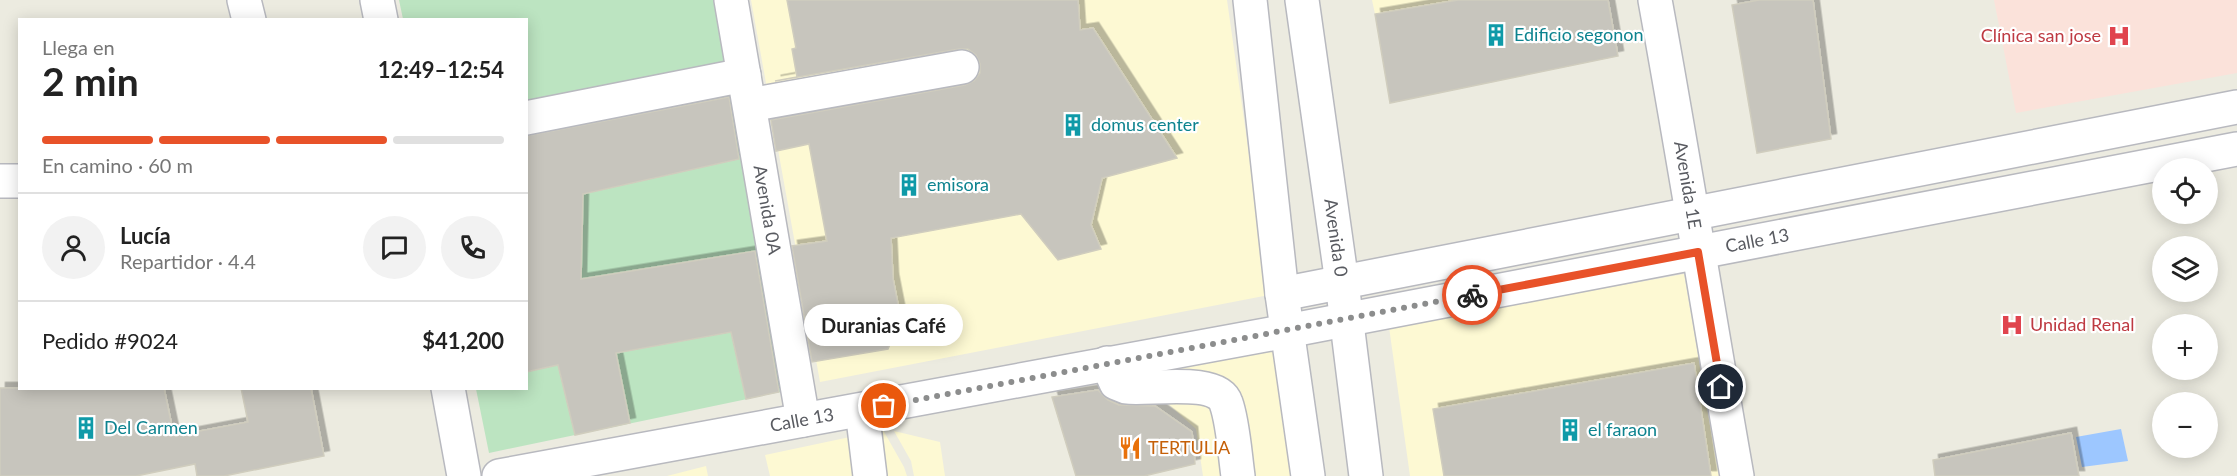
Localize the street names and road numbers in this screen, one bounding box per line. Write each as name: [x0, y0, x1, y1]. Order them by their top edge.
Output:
street label: Avenida 1E: [1670, 139, 1707, 231]
street label: Avenida 0A: [749, 163, 787, 257]
street label: Avenida 0: [1320, 197, 1353, 278]
street label: Calle 13: [1723, 223, 1791, 257]
street label: Calle 13: [768, 403, 835, 436]

